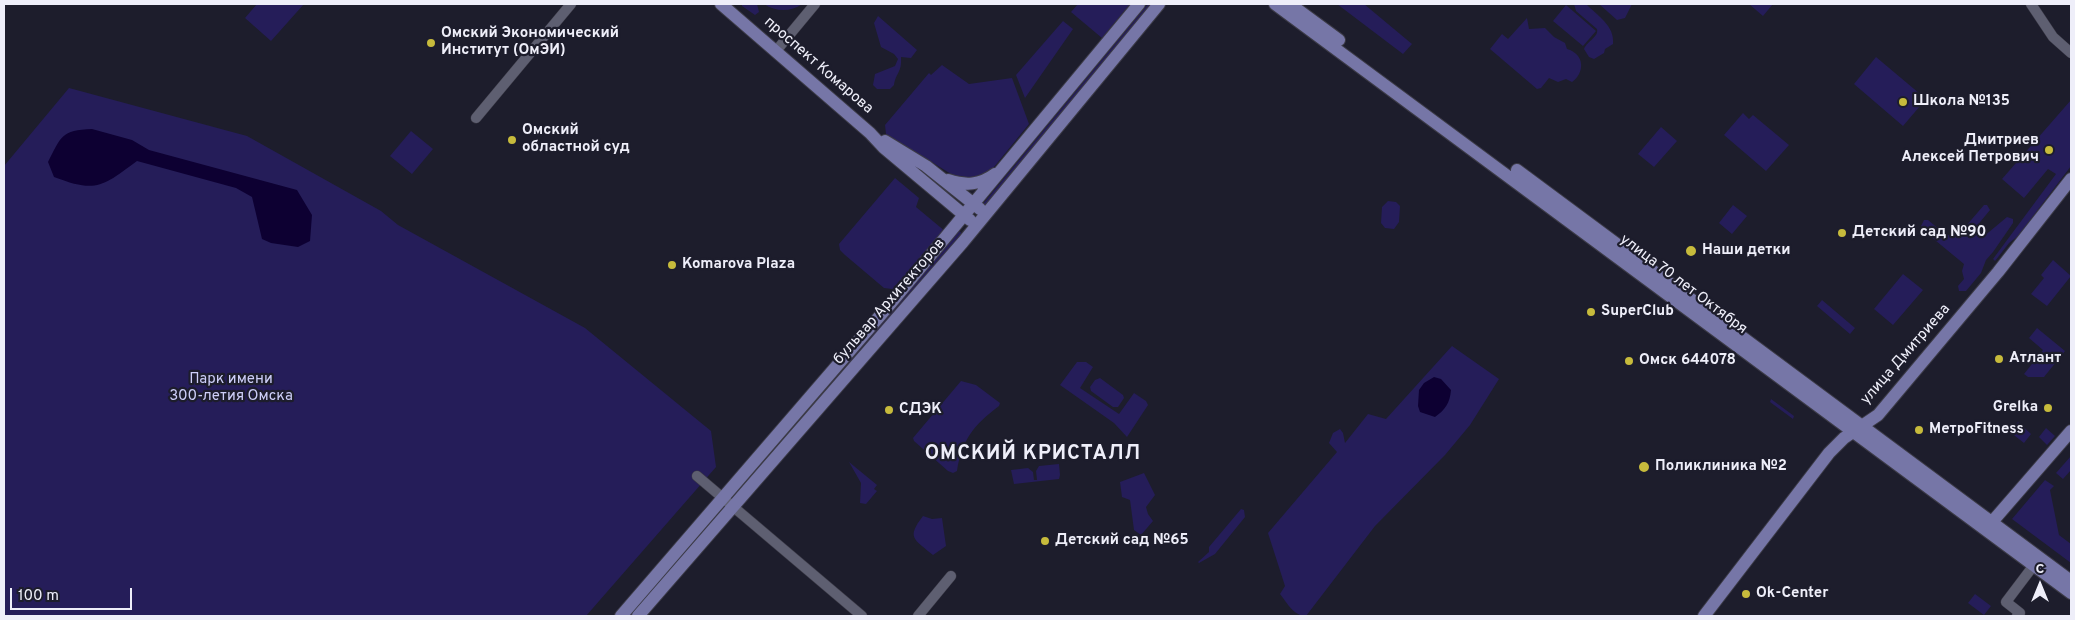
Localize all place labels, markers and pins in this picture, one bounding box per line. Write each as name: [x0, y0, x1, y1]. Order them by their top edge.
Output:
place label: Омский Экономический Институт (ОмЭИ): [441, 25, 619, 60]
marker: Омский Экономический Институт (ОмЭИ): [425, 37, 437, 49]
place label: Школа №135: [1913, 93, 2010, 111]
marker: Школа №135: [1897, 96, 1909, 108]
place label: Омский областной суд: [522, 122, 630, 157]
place label: Дмитриев Алексей Петрович: [1901, 132, 2039, 167]
marker: Омский областной суд: [506, 134, 518, 146]
marker: Дмитриев Алексей Петрович: [2043, 144, 2055, 156]
place label: Детский сад №90: [1852, 224, 1986, 242]
marker: Детский сад №90: [1836, 227, 1848, 239]
place label: Наши детки: [1702, 242, 1791, 260]
marker: Наши детки: [1684, 244, 1698, 258]
place label: Komarova Plaza: [682, 256, 795, 274]
marker: Komarova Plaza: [666, 259, 678, 271]
place label: SuperClub: [1601, 303, 1674, 321]
marker: SuperClub: [1585, 306, 1597, 318]
place label: Атлант: [2009, 350, 2061, 368]
place label: Омск 644078: [1639, 352, 1736, 370]
marker: Атлант: [1993, 353, 2005, 365]
marker: Омск 644078: [1623, 355, 1635, 367]
place label: Grelka: [1993, 399, 2038, 417]
place label: СДЭК: [899, 401, 942, 419]
marker: Grelka: [2042, 402, 2054, 414]
marker: СДЭК: [883, 404, 895, 416]
place label: МетроFitness: [1929, 421, 2024, 439]
marker: МетроFitness: [1913, 424, 1925, 436]
place label: Поликлиника №2: [1655, 458, 1787, 476]
marker: Поликлиника №2: [1637, 460, 1651, 474]
place label: Детский сад №65: [1055, 532, 1189, 550]
marker: Детский сад №65: [1039, 535, 1051, 547]
place label: Ok-Center: [1756, 585, 1829, 603]
marker: Ok-Center: [1740, 588, 1752, 600]

